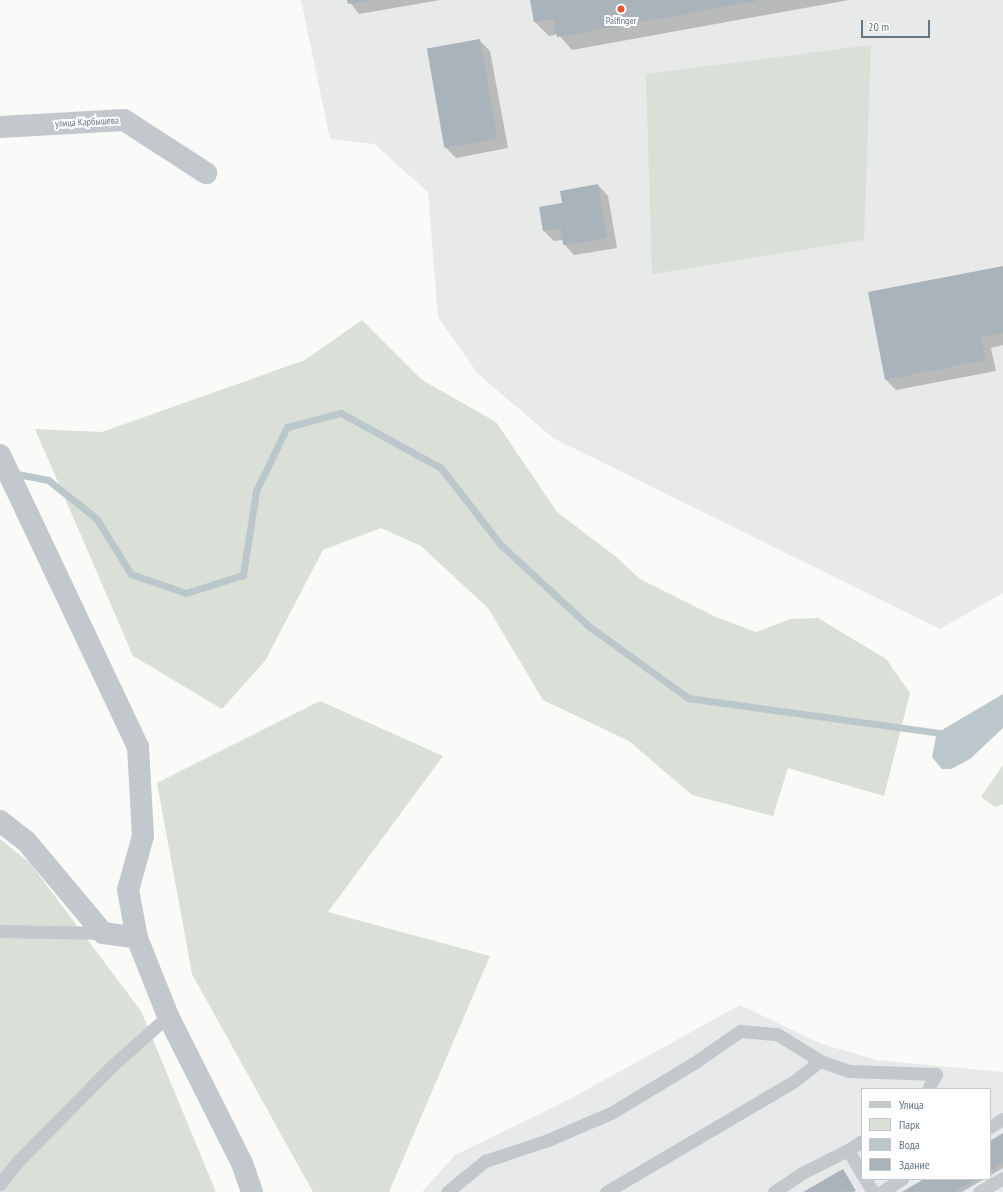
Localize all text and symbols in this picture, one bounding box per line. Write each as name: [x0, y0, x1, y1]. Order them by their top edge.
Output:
marker: Palfinger: [616, 4, 626, 14]
scale bar: [863, 12, 932, 38]
place label: Palfinger: [606, 15, 636, 27]
text: 20 m: [868, 19, 889, 34]
street label: улица Карбышева: [55, 114, 119, 130]
legend: [861, 1088, 991, 1180]
text: Улица: [899, 1097, 924, 1112]
text: Парк: [899, 1117, 920, 1132]
text: Вода: [899, 1137, 920, 1152]
text: Здание: [899, 1157, 930, 1172]

